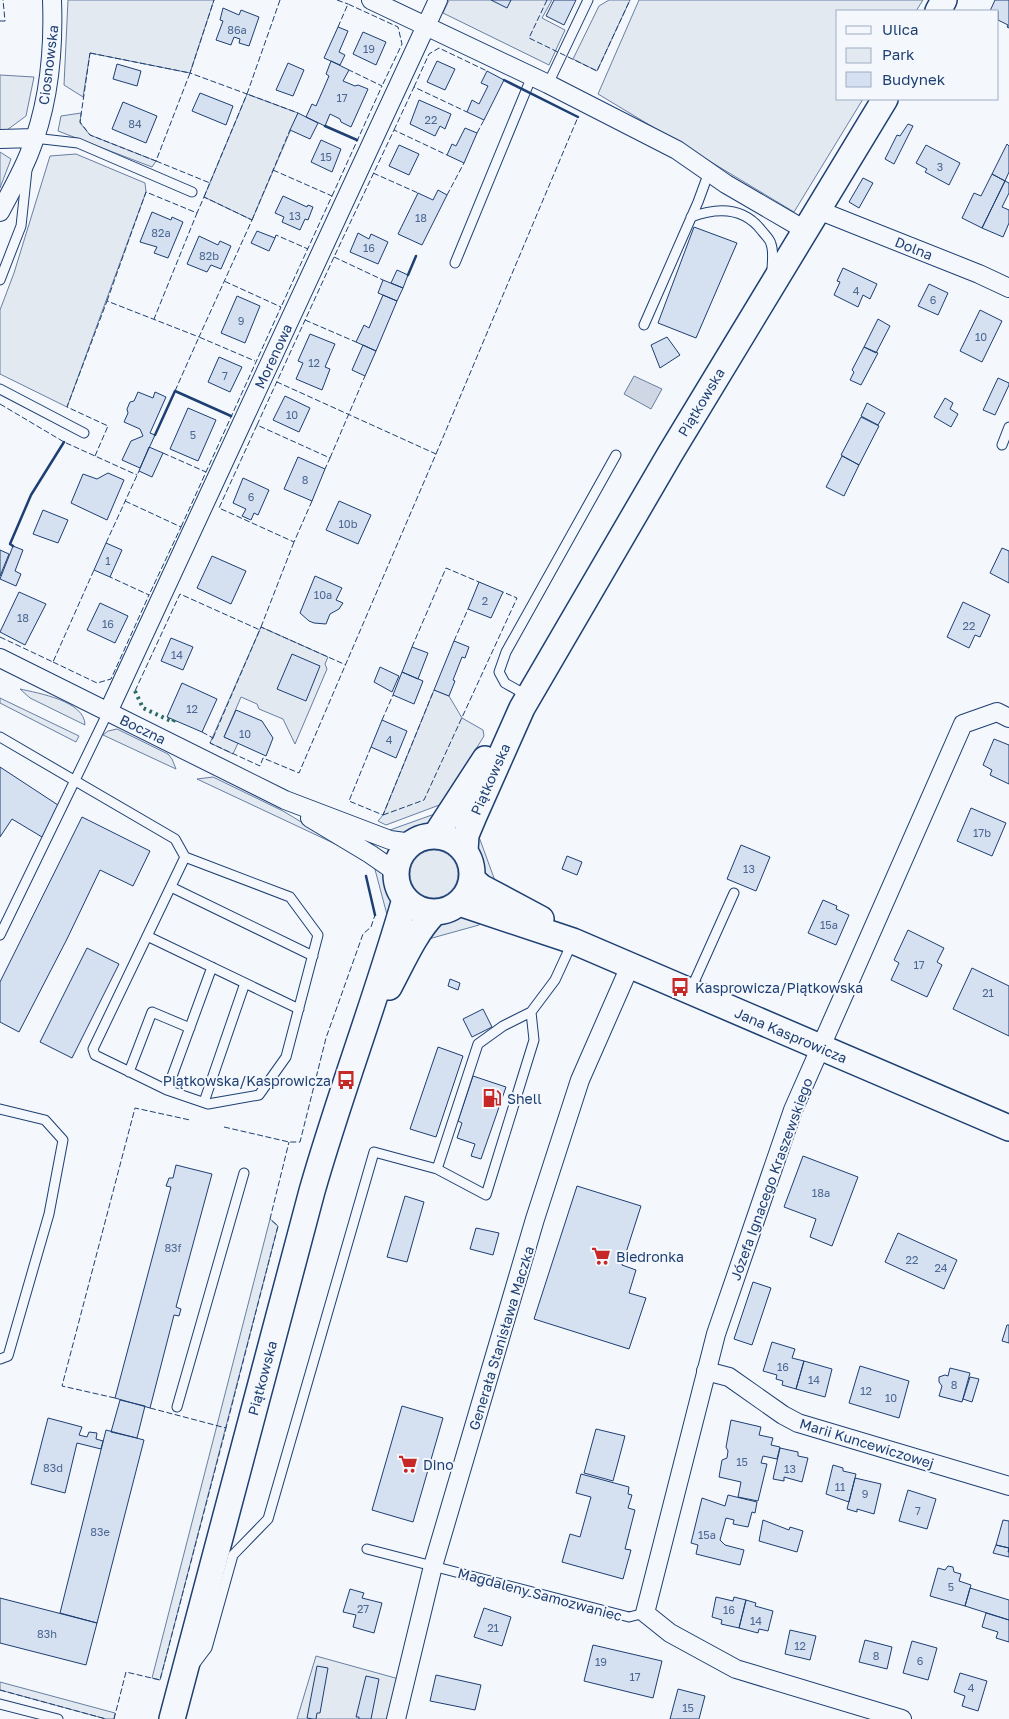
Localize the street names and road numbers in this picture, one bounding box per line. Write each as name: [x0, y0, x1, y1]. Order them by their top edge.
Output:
street label: Ciosnowska: [35, 24, 61, 106]
street label: Dolna: [893, 233, 935, 263]
street label: Morenowa: [251, 321, 295, 391]
street label: Piątkowska: [674, 365, 728, 439]
street label: Boczna: [117, 711, 169, 747]
street label: Piątkowska: [467, 741, 513, 817]
street label: Jana Kasprowicza: [732, 1004, 850, 1066]
street label: Józefa Ignacego Kraszewskiego: [726, 1075, 816, 1283]
street label: Generała Stanisława Maczka: [465, 1244, 537, 1432]
street label: Piątkowska: [244, 1339, 280, 1417]
street label: Marii Kuncewiczowej: [798, 1414, 936, 1472]
street label: Magdaleny Samozwaniec: [456, 1564, 624, 1624]

